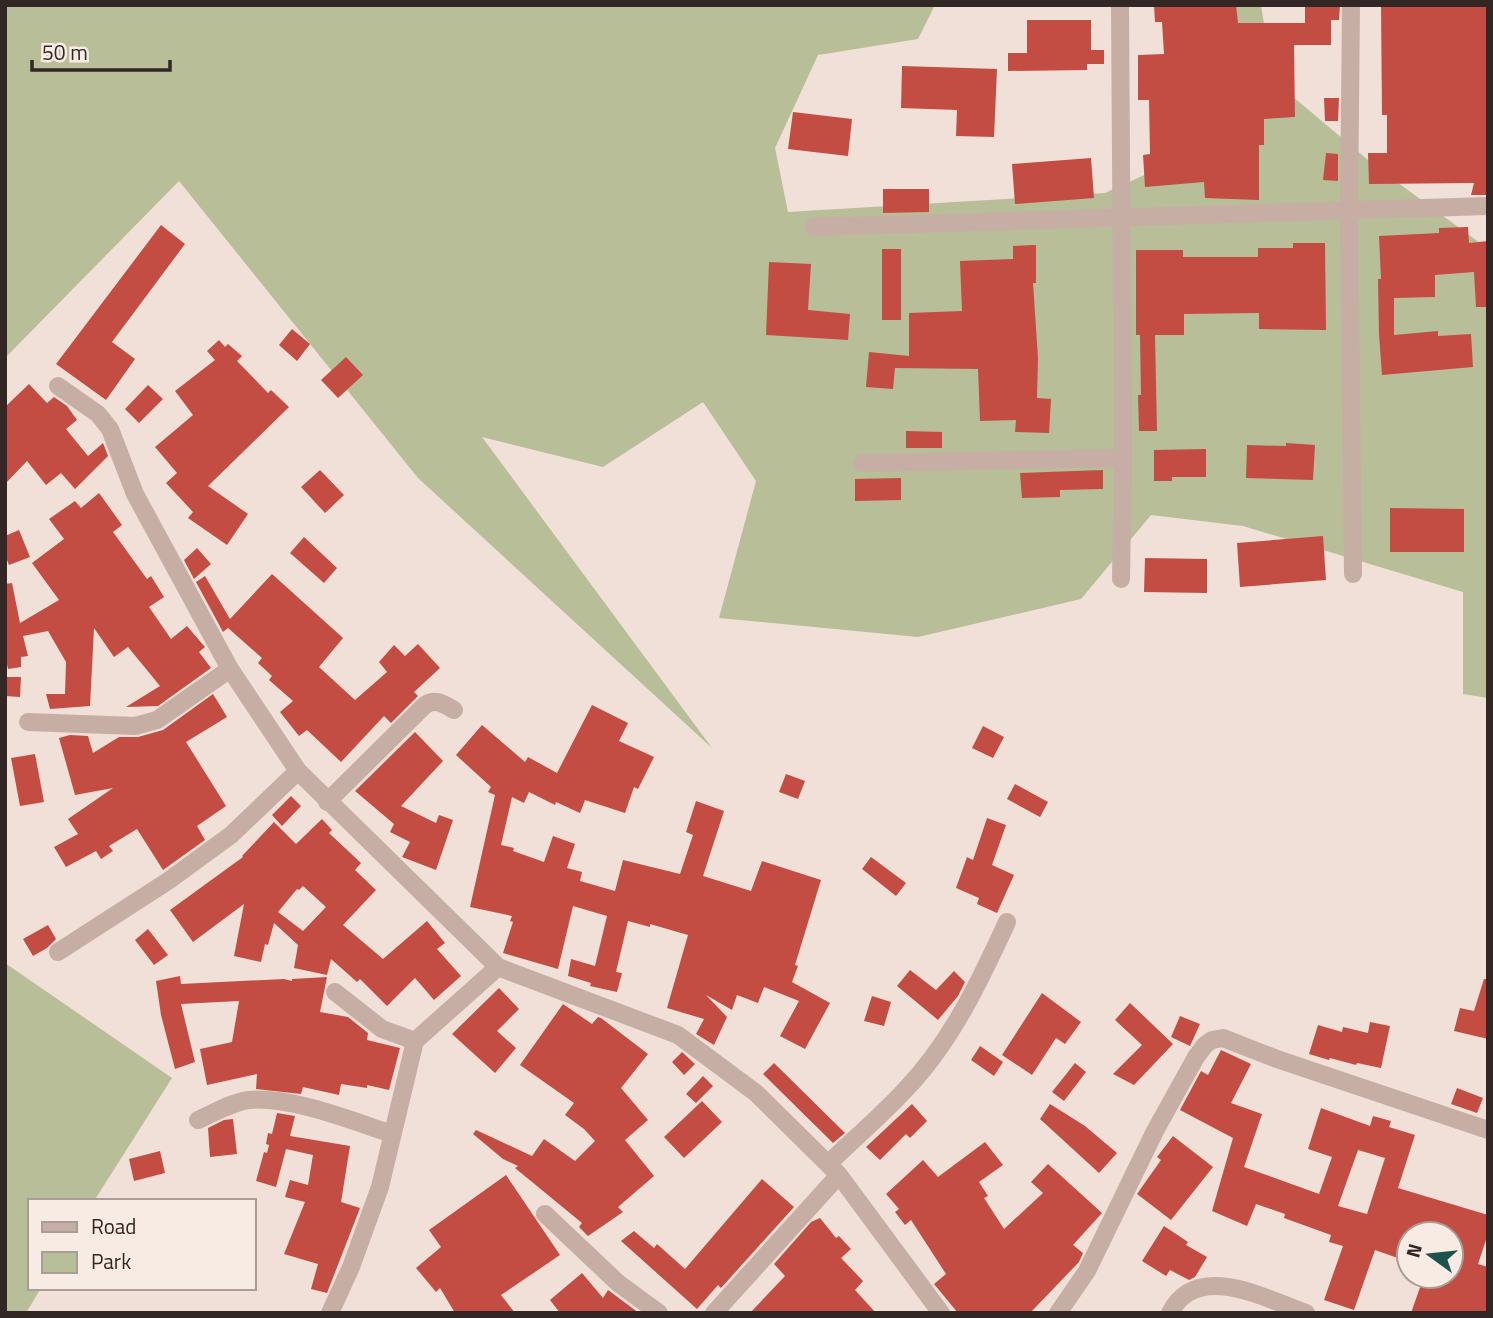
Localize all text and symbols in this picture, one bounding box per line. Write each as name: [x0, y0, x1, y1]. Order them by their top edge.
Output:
scale bar: [32, 28, 170, 72]
text: 50 m: [42, 36, 88, 68]
legend: [28, 1199, 256, 1290]
text: Road: [91, 1210, 136, 1242]
north arrow: [1395, 1220, 1465, 1290]
text: N: [1397, 1240, 1429, 1261]
text: Park: [91, 1245, 131, 1277]

